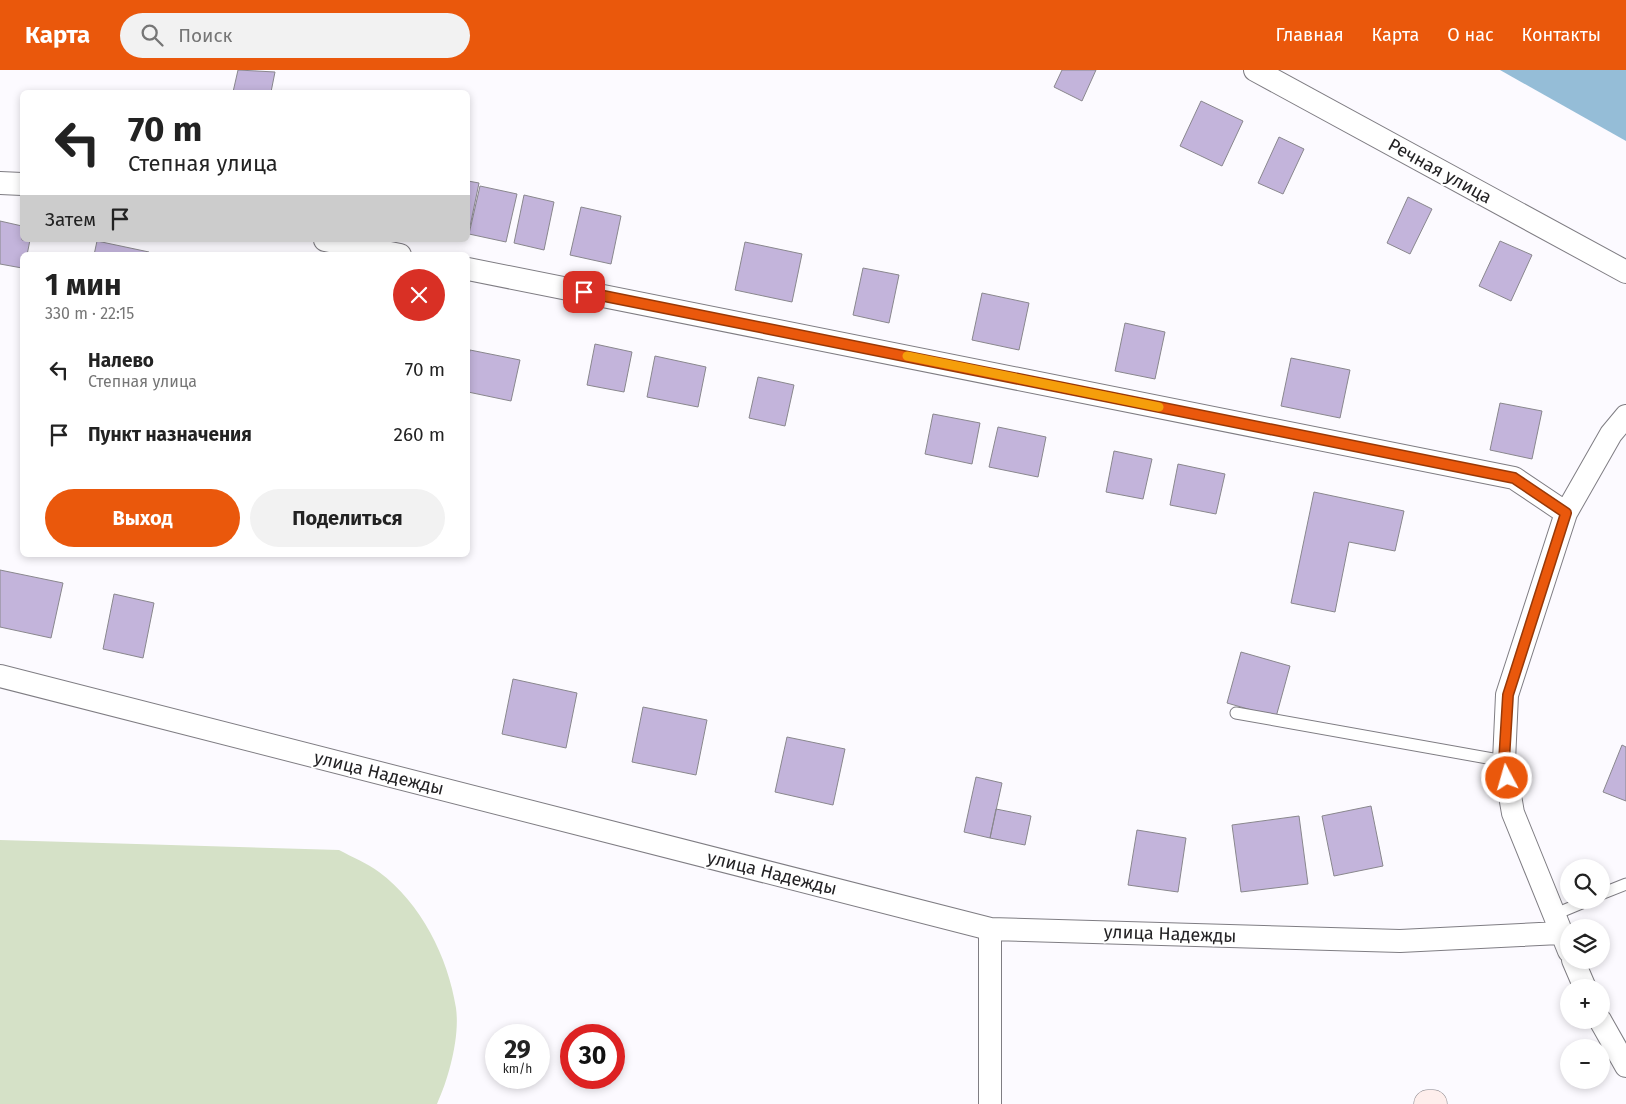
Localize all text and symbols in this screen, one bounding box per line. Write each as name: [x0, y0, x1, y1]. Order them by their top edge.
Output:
search box: [120, 13, 470, 58]
text: Карта: [25, 21, 90, 49]
icon: search: [138, 21, 166, 49]
text: Поиск: [178, 24, 232, 47]
text: Главная: [1276, 24, 1344, 46]
text: Карта: [1372, 24, 1419, 46]
text: О нас: [1447, 24, 1494, 46]
text: Контакты: [1522, 24, 1601, 46]
text: 70 m: [128, 108, 202, 150]
icon: left: [45, 110, 110, 175]
street label: Речная улица: [1384, 134, 1496, 208]
text: Степная улица: [128, 150, 278, 177]
icon: arrive: [106, 205, 134, 233]
text: Затем: [45, 208, 96, 231]
text: 1 мин: [45, 267, 122, 303]
button: close: [393, 269, 445, 321]
pin: [563, 271, 605, 313]
icon: arrive: [570, 278, 598, 306]
text: 330 m · 22:15: [45, 304, 134, 323]
text: Налево: [88, 349, 154, 372]
icon: left: [45, 356, 73, 384]
text: 70 m: [405, 358, 445, 381]
text: Степная улица: [88, 372, 197, 391]
icon: arrive: [45, 421, 73, 449]
text: Пункт назначения: [88, 423, 252, 446]
text: 260 m: [394, 423, 445, 446]
button: Выход: [45, 489, 240, 547]
button: Поделиться: [250, 489, 445, 547]
street label: улица Надежды: [312, 746, 446, 800]
position arrow: [1480, 751, 1532, 803]
street label: улица Надежды: [705, 846, 839, 900]
map controls: [1560, 859, 1610, 1089]
button: search: [1560, 859, 1610, 909]
button: layers: [1560, 919, 1610, 969]
street label: улица Надежды: [1103, 921, 1237, 947]
button: +: [1560, 979, 1610, 1029]
speed limit sign: 30: [560, 1024, 625, 1089]
text: 29: [504, 1035, 531, 1065]
button: −: [1560, 1039, 1610, 1089]
text: km/h: [503, 1062, 532, 1076]

